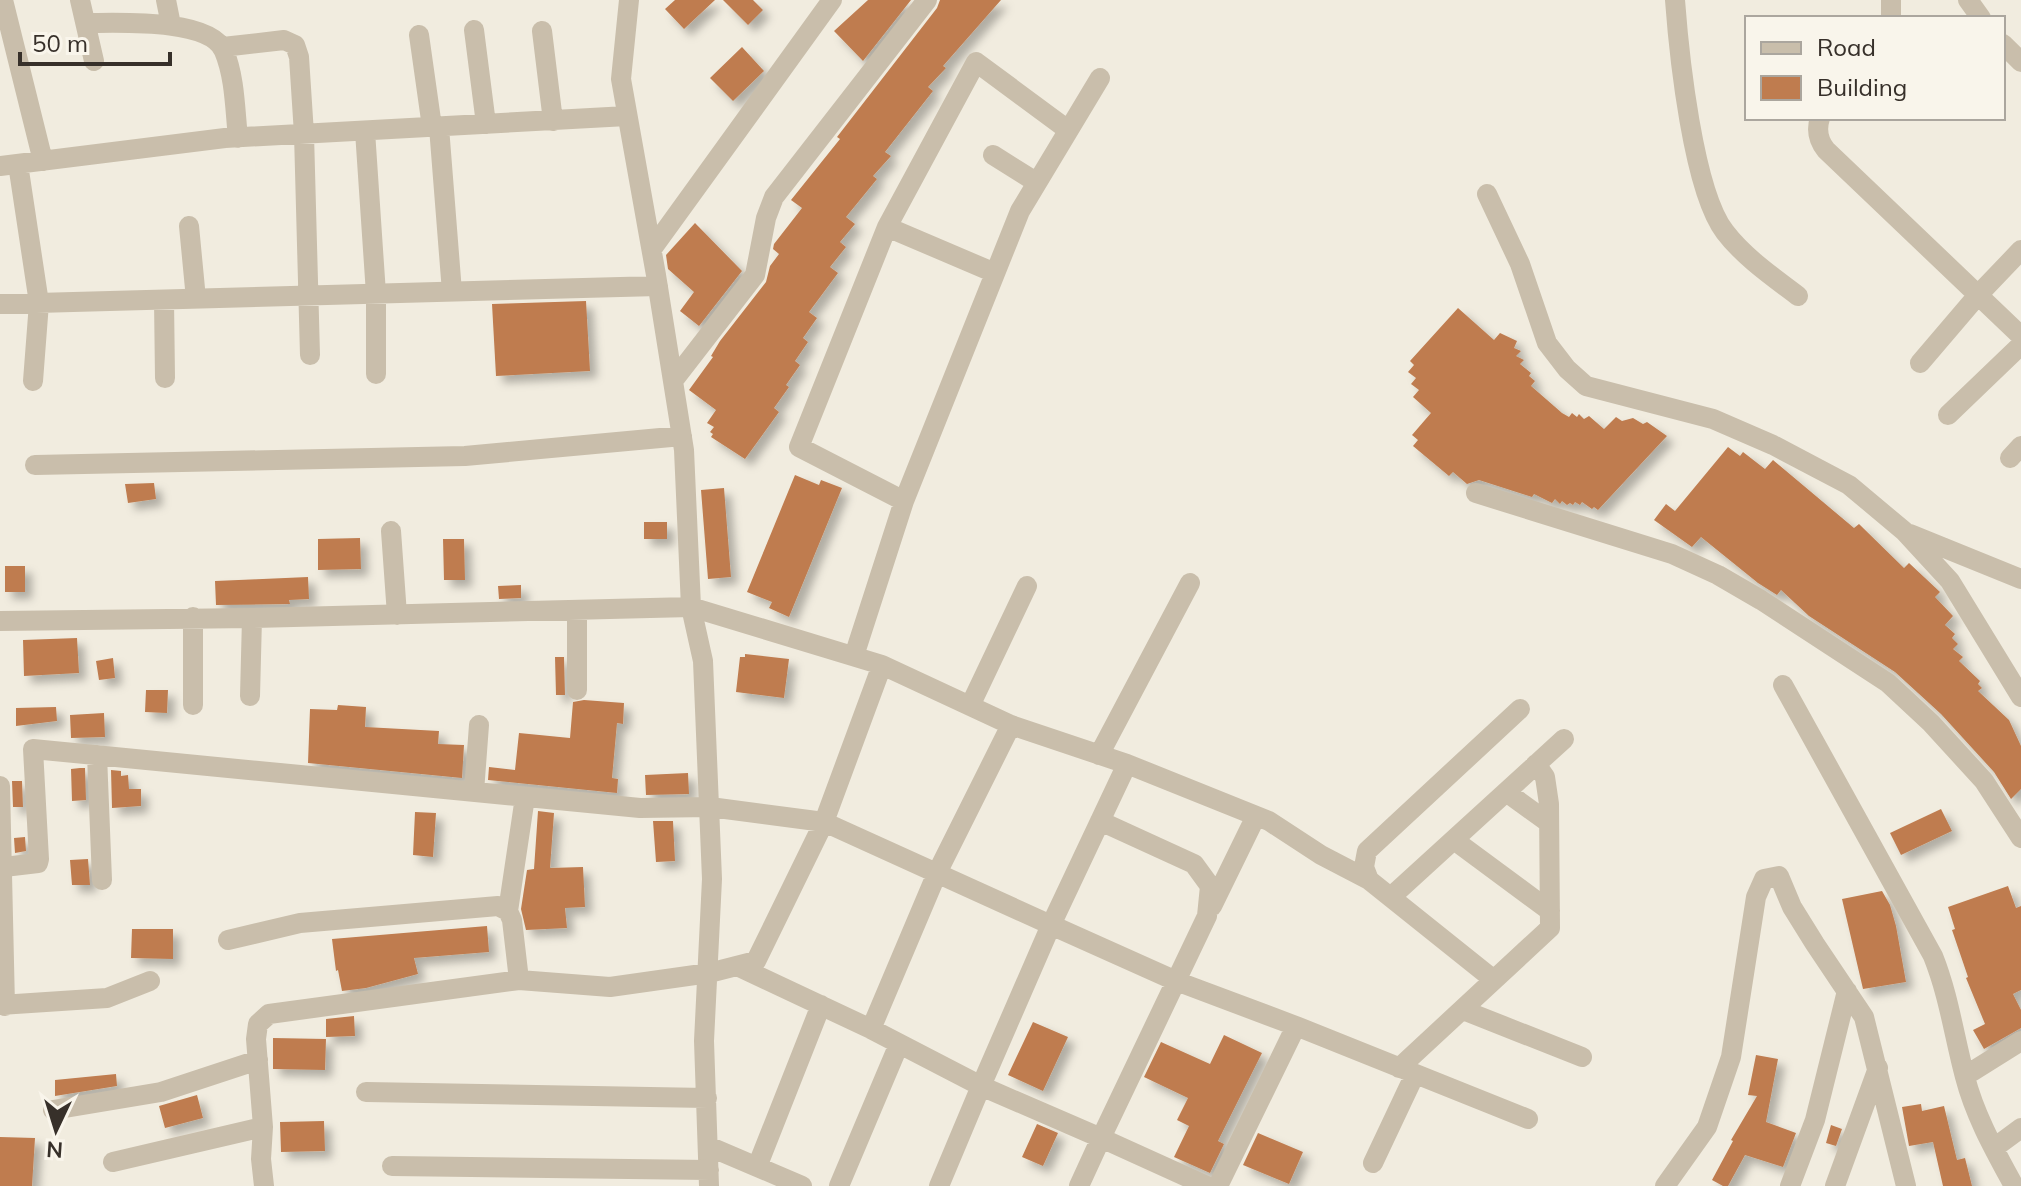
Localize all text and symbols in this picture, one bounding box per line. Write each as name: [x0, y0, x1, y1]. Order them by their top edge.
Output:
scale bar: [20, 16, 170, 66]
legend: [1745, 16, 2005, 120]
text: 50 m: [32, 28, 88, 58]
text: Road: [1817, 32, 1876, 62]
text: Building: [1817, 72, 1907, 102]
north arrow: [16, 1090, 96, 1170]
text: N: [45, 1135, 64, 1164]

